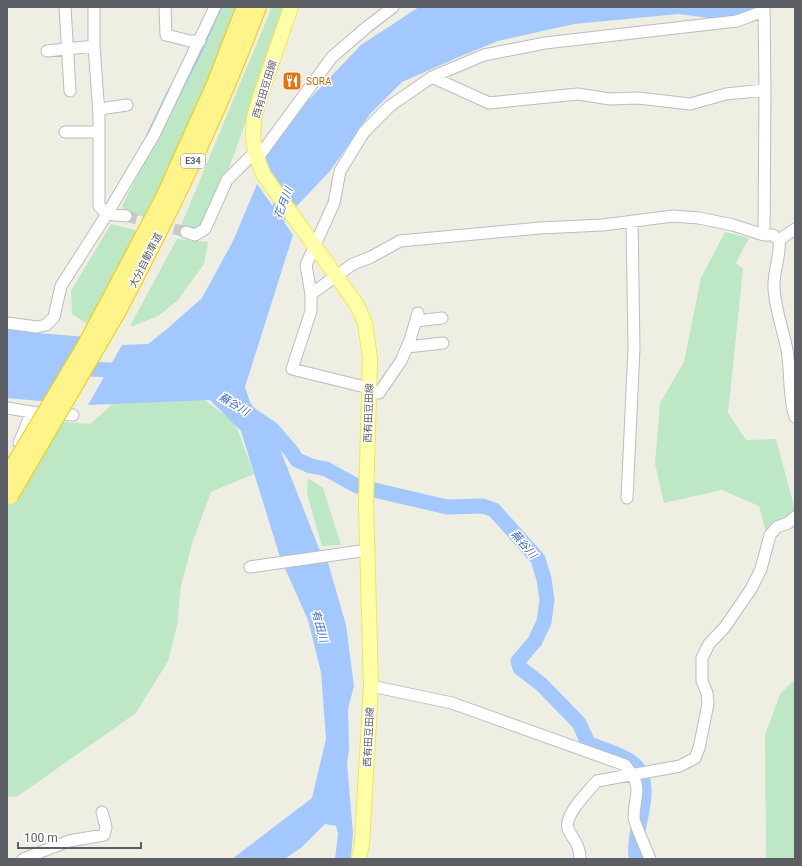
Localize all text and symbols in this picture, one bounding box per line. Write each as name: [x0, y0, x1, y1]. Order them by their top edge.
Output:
street label: 西有田豆田線: [250, 59, 279, 119]
restaurant icon: SORA: [281, 70, 303, 92]
place label: SORA: [306, 76, 332, 87]
road number: E34: [181, 154, 205, 168]
water label: 花月川: [272, 185, 296, 221]
street label: 大分自動車道: [127, 231, 164, 289]
street label: 西有田豆田線: [362, 383, 375, 443]
water label: 蕪谷川: [216, 390, 252, 419]
water label: 蕪谷川: [508, 528, 540, 562]
water label: 有田川: [309, 609, 330, 645]
street label: 西有田豆田線: [361, 707, 376, 767]
scale bar: [18, 824, 141, 850]
text: 100 m: [24, 831, 58, 845]

